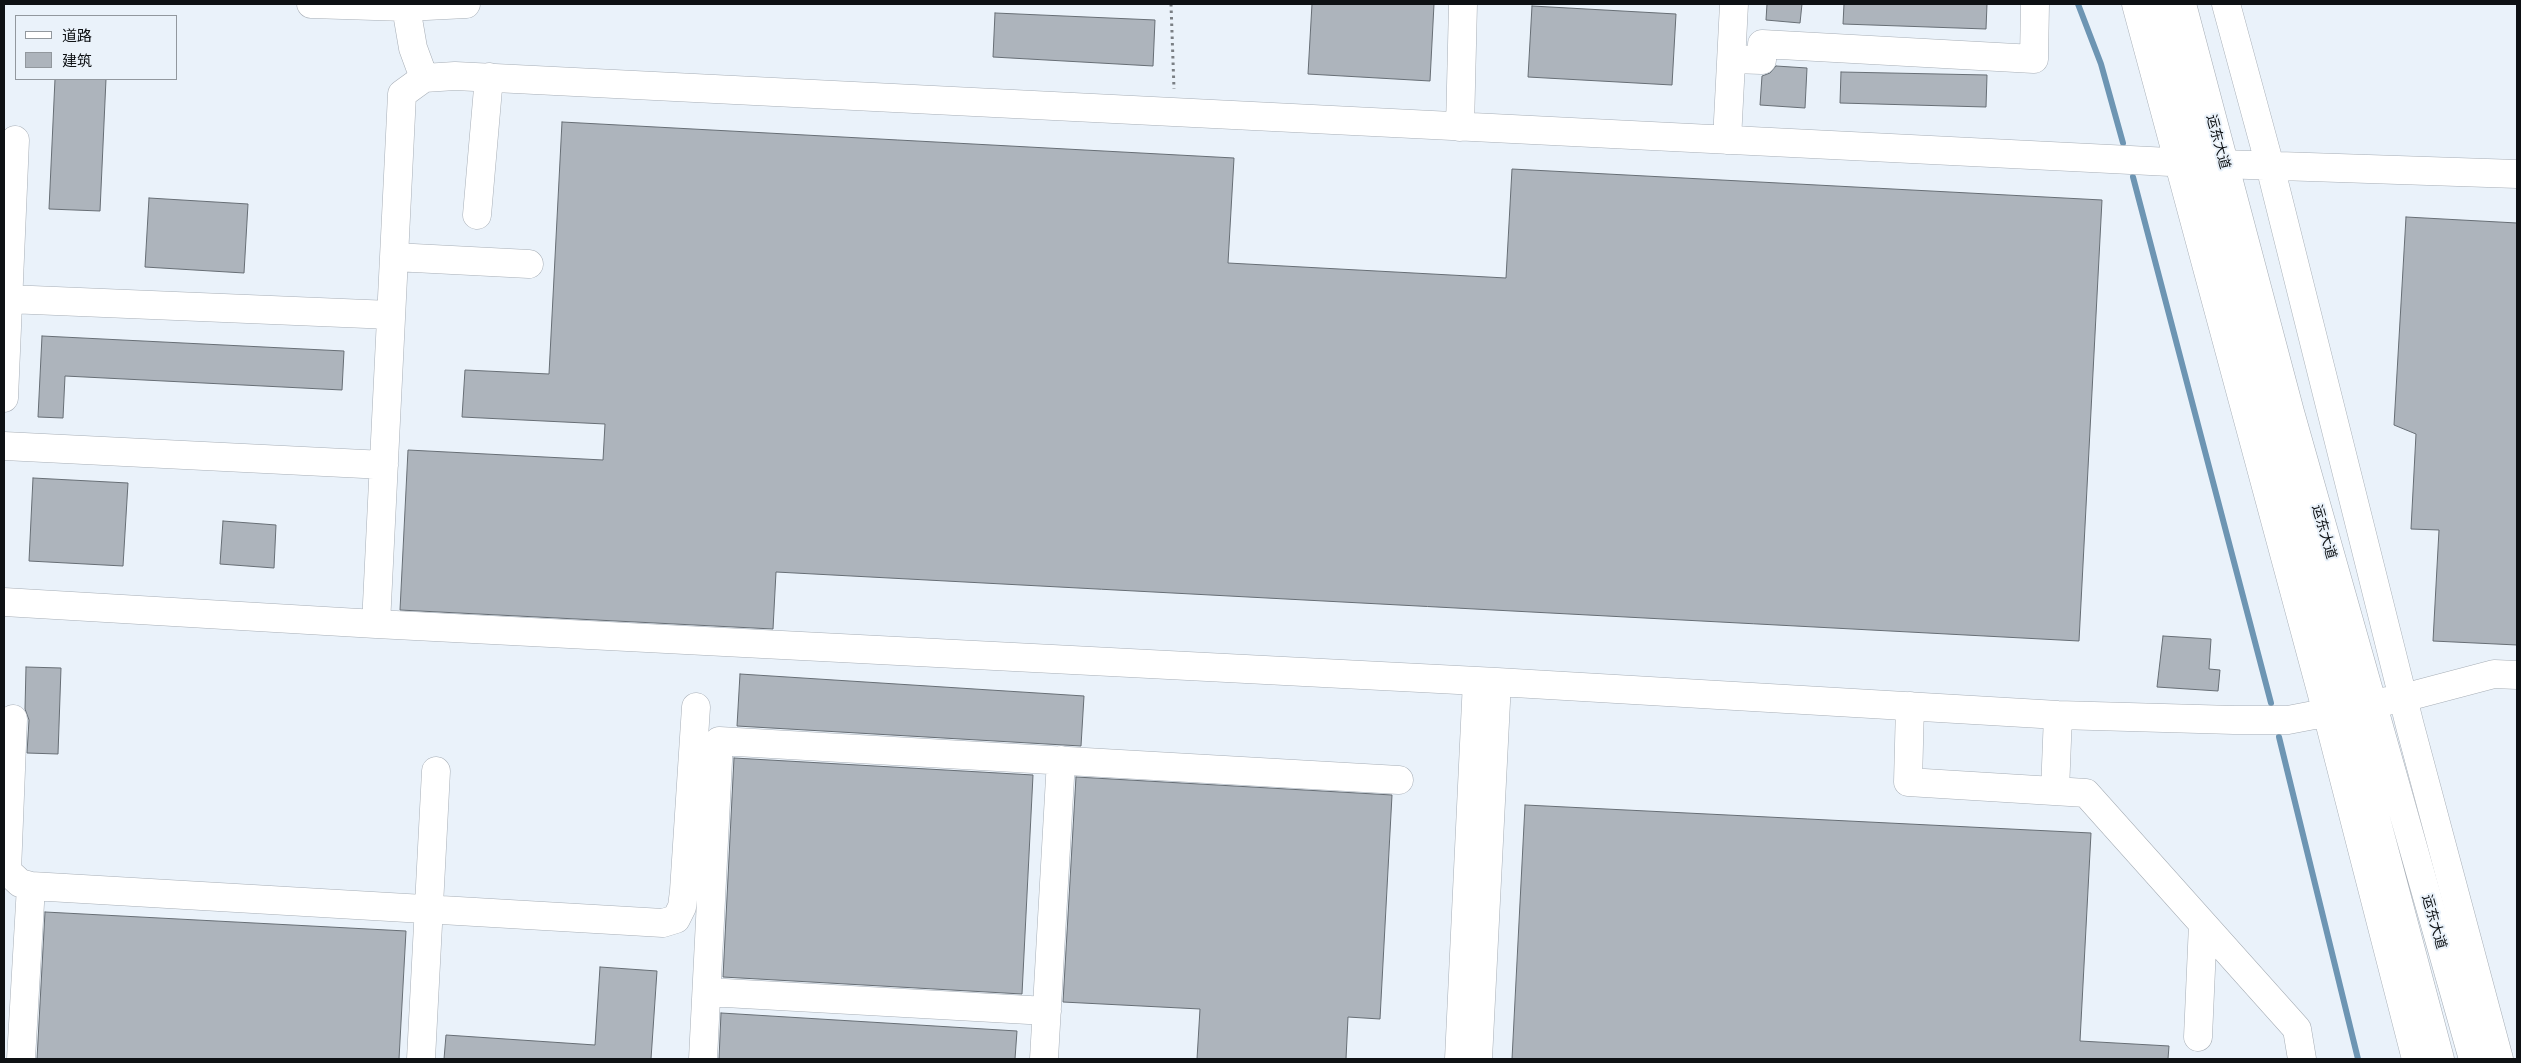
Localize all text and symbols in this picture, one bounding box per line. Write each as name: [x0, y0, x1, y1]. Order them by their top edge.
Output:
legend: [15, 15, 178, 80]
text: 道路: [62, 27, 92, 45]
text: 建筑: [62, 52, 92, 70]
street label: 运东大道: [2203, 113, 2233, 171]
street label: 运东大道: [2308, 503, 2340, 561]
street label: 运东大道: [2418, 893, 2450, 951]

